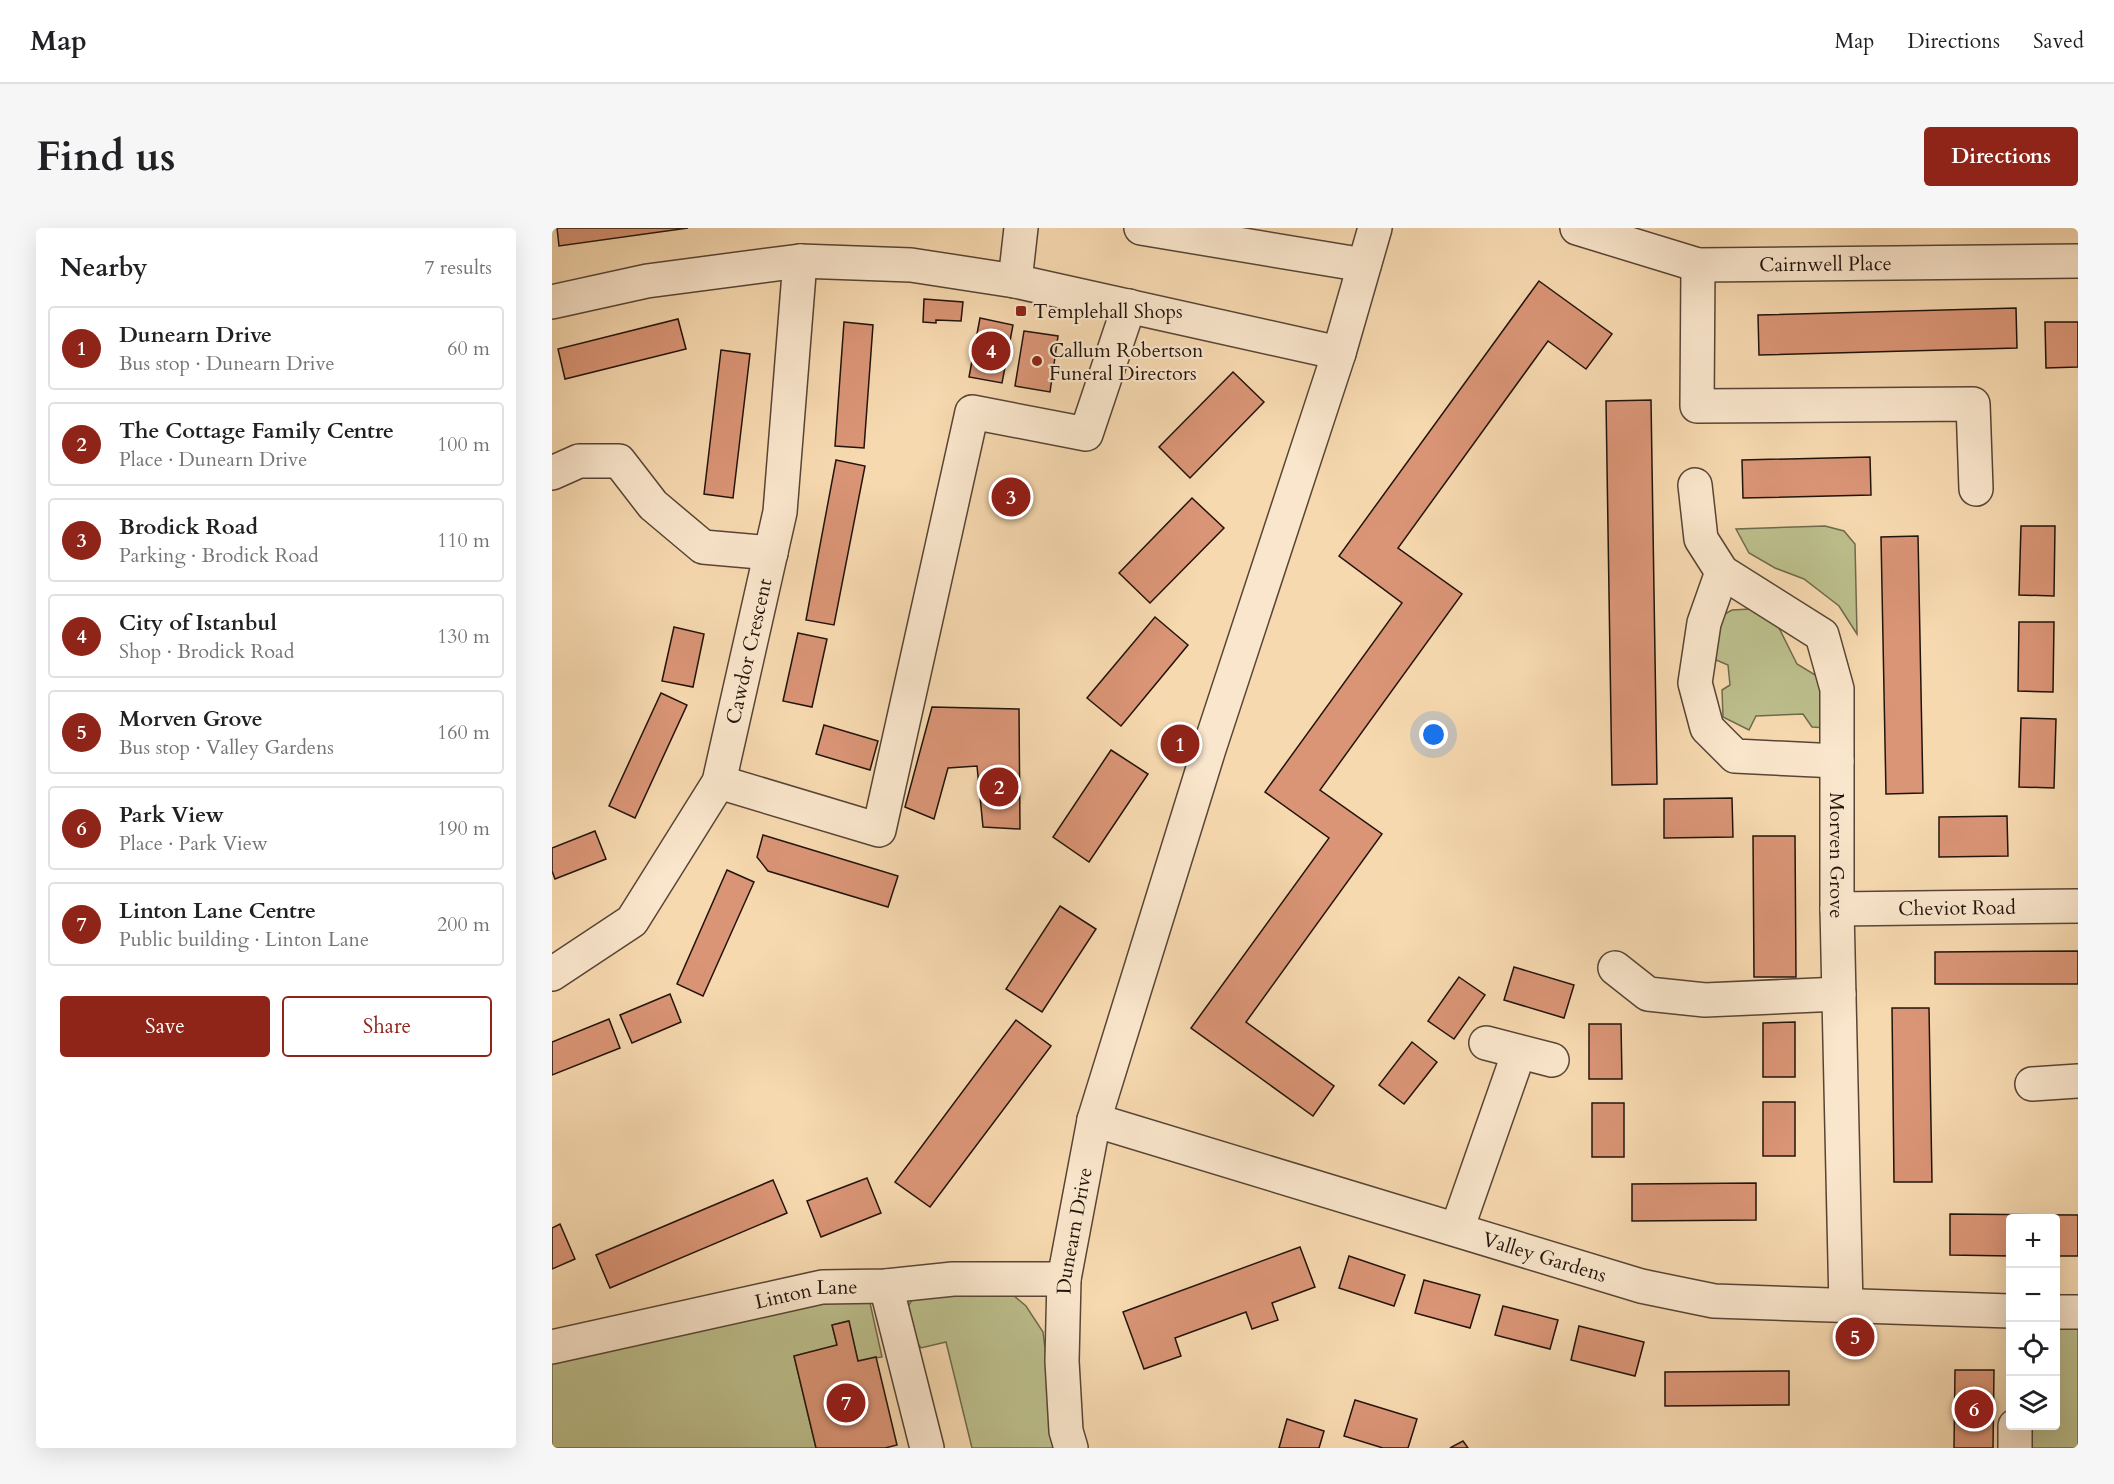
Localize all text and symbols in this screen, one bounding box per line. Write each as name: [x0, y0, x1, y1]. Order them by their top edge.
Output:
text: Map: [30, 22, 87, 60]
text: Map: [1834, 27, 1874, 56]
text: Directions: [1907, 27, 2000, 56]
text: Saved: [2033, 27, 2084, 56]
button: Directions: [1924, 127, 2078, 186]
text: Find us: [36, 128, 176, 185]
street label: Cairnwell Place: [1759, 249, 1892, 278]
text: Nearby: [60, 250, 148, 285]
text: 7 results: [424, 254, 492, 281]
place label: Templehall Shops: [1033, 298, 1183, 325]
marker: Templehall Shops: [1014, 304, 1028, 318]
text: Dunearn Drive: [119, 320, 272, 350]
pin: 4: [972, 328, 1010, 374]
text: 1: [76, 335, 87, 362]
text: 60 m: [447, 335, 490, 362]
place label: Callum Robertson Funeral Directors: [1049, 337, 1204, 387]
text: Bus stop · Dunearn Drive: [119, 350, 335, 377]
marker: Callum Robertson Funeral Directors: [1030, 354, 1044, 368]
text: The Cottage Family Centre: [119, 416, 394, 446]
text: 2: [76, 431, 87, 458]
text: 100 m: [437, 431, 490, 458]
text: Place · Dunearn Drive: [119, 446, 307, 473]
pin: 3: [992, 474, 1030, 520]
text: Brodick Road: [119, 512, 258, 542]
text: 3: [76, 527, 87, 554]
text: 110 m: [437, 527, 490, 554]
text: Parking · Brodick Road: [119, 542, 319, 569]
street label: Cawdor Crescent: [719, 575, 778, 727]
text: City of Istanbul: [119, 608, 277, 638]
text: 4: [76, 623, 87, 650]
text: 130 m: [437, 623, 490, 650]
text: Shop · Brodick Road: [119, 638, 294, 665]
text: Morven Grove: [119, 704, 263, 734]
text: 5: [76, 719, 87, 746]
text: 160 m: [437, 719, 490, 746]
your location: [1419, 720, 1448, 749]
pin: 1: [1160, 722, 1200, 766]
text: Bus stop · Valley Gardens: [119, 734, 334, 761]
pin: 2: [980, 764, 1018, 810]
street label: Morven Grove: [1824, 792, 1851, 919]
text: Park View: [119, 800, 224, 830]
text: 6: [76, 815, 87, 842]
text: 190 m: [437, 815, 490, 842]
text: Place · Park View: [119, 830, 268, 857]
street label: Cheviot Road: [1898, 893, 2016, 922]
text: Linton Lane Centre: [119, 896, 316, 926]
text: 7: [76, 911, 87, 938]
text: 200 m: [437, 911, 490, 938]
text: Public building · Linton Lane: [119, 926, 369, 953]
button: Save: [60, 996, 270, 1057]
button: Share: [282, 996, 492, 1057]
street label: Dunearn Drive: [1050, 1165, 1098, 1295]
map controls: [2006, 1214, 2060, 1430]
button: +: [2006, 1214, 2060, 1268]
street label: Valley Gardens: [1479, 1225, 1610, 1288]
button: −: [2006, 1268, 2060, 1322]
street label: Linton Lane: [752, 1273, 858, 1315]
pin: 5: [1836, 1314, 1874, 1360]
button: locate: [2006, 1322, 2060, 1376]
button: layers: [2006, 1376, 2060, 1430]
pin: 7: [826, 1380, 866, 1426]
pin: 6: [1954, 1386, 1994, 1432]

